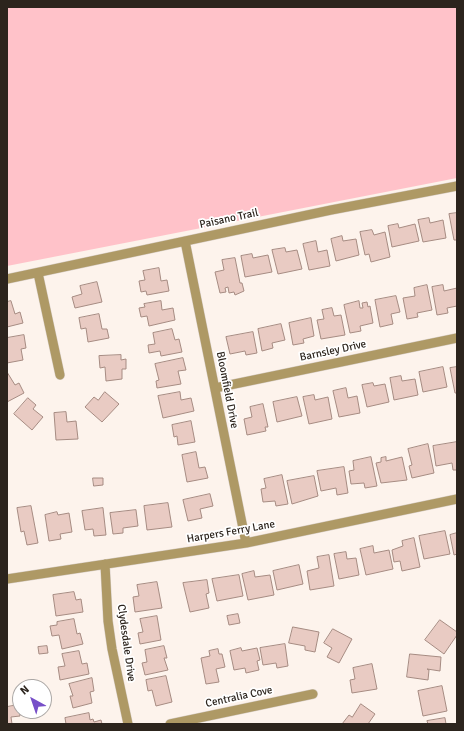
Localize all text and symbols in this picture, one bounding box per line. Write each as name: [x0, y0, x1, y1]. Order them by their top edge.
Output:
street label: Paisano Trail: [198, 206, 260, 232]
street label: Barnsley Drive: [298, 338, 368, 364]
street label: Bloomfield Drive: [213, 351, 241, 429]
street label: Harpers Ferry Lane: [186, 518, 276, 546]
street label: Clydesdale Drive: [114, 603, 138, 683]
north arrow: [12, 679, 52, 719]
text: N: [17, 683, 32, 698]
street label: Centralia Cove: [204, 683, 274, 711]

